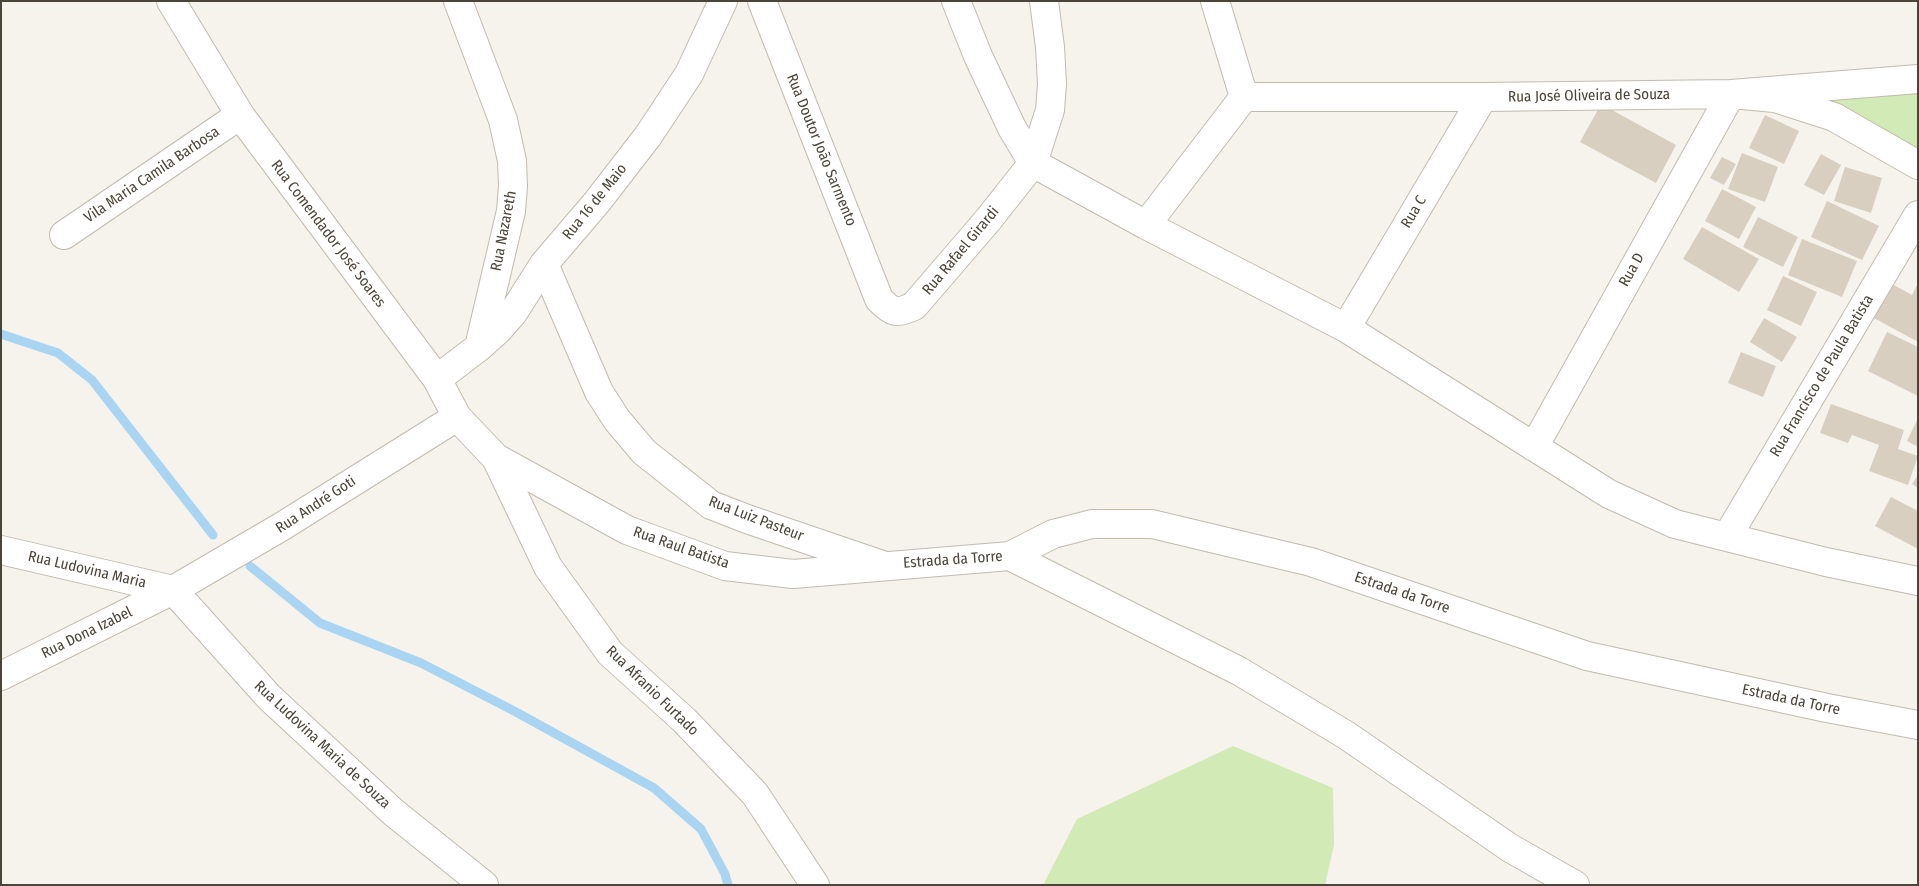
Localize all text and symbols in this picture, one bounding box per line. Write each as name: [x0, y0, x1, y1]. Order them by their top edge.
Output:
street label: Rua Doutor João Sarmento: [782, 71, 860, 229]
street label: Rua José Oliveira de Souza: [1508, 86, 1670, 106]
street label: Vila Maria Camila Barbosa: [81, 123, 223, 227]
street label: Rua Comendador José Soares: [267, 157, 389, 311]
street label: Rua 16 de Maio: [559, 160, 631, 244]
street label: Rua Nazareth: [487, 189, 521, 273]
street label: Rua C: [1397, 193, 1431, 231]
street label: Rua Rafael Girardi: [919, 203, 1003, 299]
street label: Rua D: [1615, 250, 1649, 290]
street label: Rua Francisco de Paula Batista: [1766, 292, 1878, 460]
street label: Rua André Goti: [273, 472, 359, 538]
street label: Rua Luiz Pasteur: [706, 493, 806, 545]
street label: Rua Raul Batista: [631, 523, 731, 573]
street label: Rua Ludovina Maria: [26, 548, 148, 592]
street label: Estrada da Torre: [903, 548, 1003, 572]
street label: Estrada da Torre: [1352, 568, 1452, 618]
street label: Rua Dona Izabel: [39, 603, 135, 663]
street label: Rua Afranio Furtado: [602, 642, 702, 740]
street label: Rua Ludovina Maria de Souza: [250, 677, 394, 813]
street label: Estrada da Torre: [1740, 681, 1842, 719]

